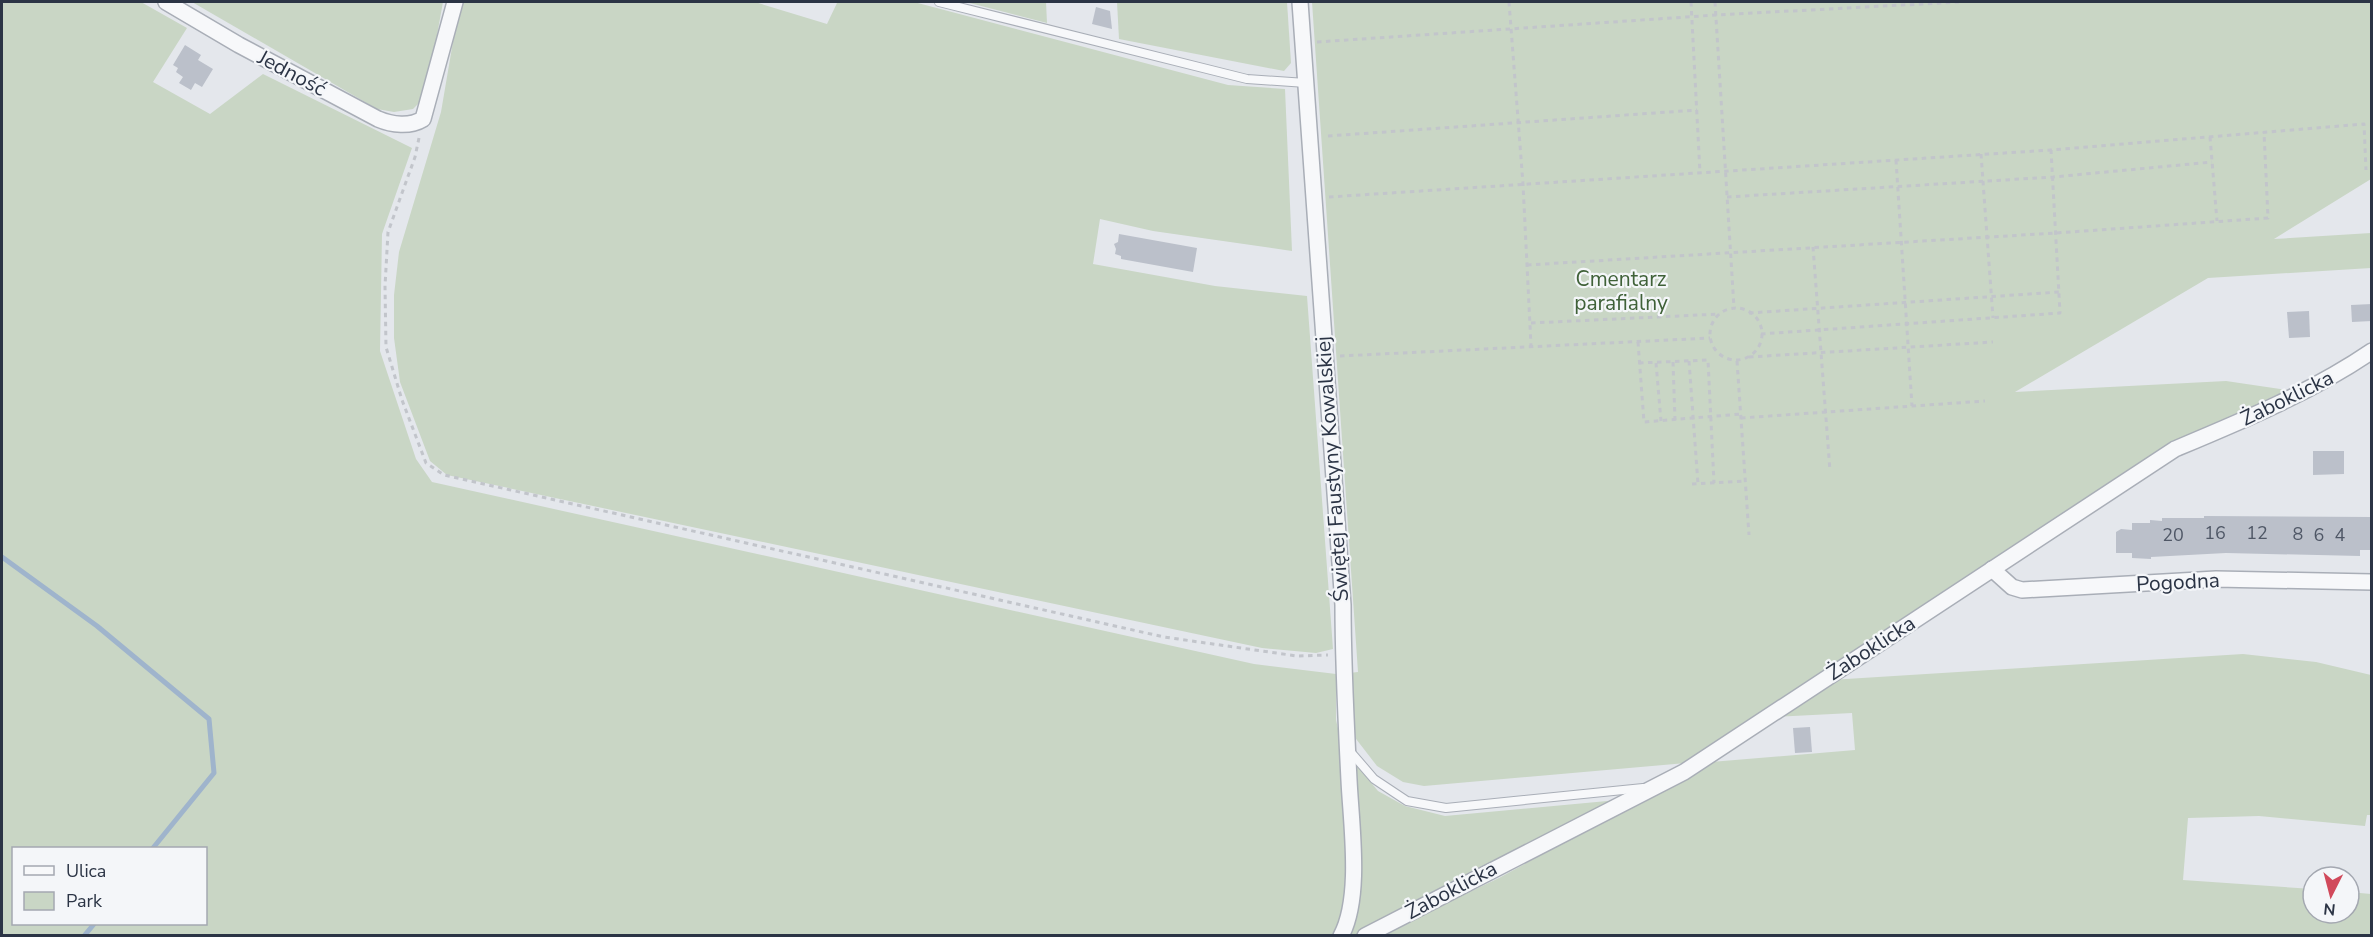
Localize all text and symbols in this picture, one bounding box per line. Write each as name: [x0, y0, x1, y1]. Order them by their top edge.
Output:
street label: Jedność: [252, 43, 331, 103]
park label: Cmentarz parafialny: [1574, 265, 1668, 317]
street label: Świętej Faustyny Kowalskiej: [1309, 335, 1355, 603]
street label: Żaboklicka: [2236, 363, 2338, 433]
house number: 16: [2204, 521, 2226, 545]
house number: 12: [2246, 521, 2268, 545]
house number: 8: [2293, 522, 2303, 546]
house number: 20: [2162, 523, 2184, 547]
house number: 6: [2314, 523, 2324, 547]
house number: 4: [2335, 523, 2346, 547]
street label: Pogodna: [2135, 566, 2221, 598]
street label: Żaboklicka: [1821, 609, 1921, 687]
legend: [12, 847, 207, 925]
street label: Żaboklicka: [1400, 854, 1502, 926]
text: Ulica: [66, 859, 106, 883]
north arrow: [2301, 865, 2361, 925]
text: Park: [66, 889, 103, 913]
text: N: [2322, 897, 2337, 920]

